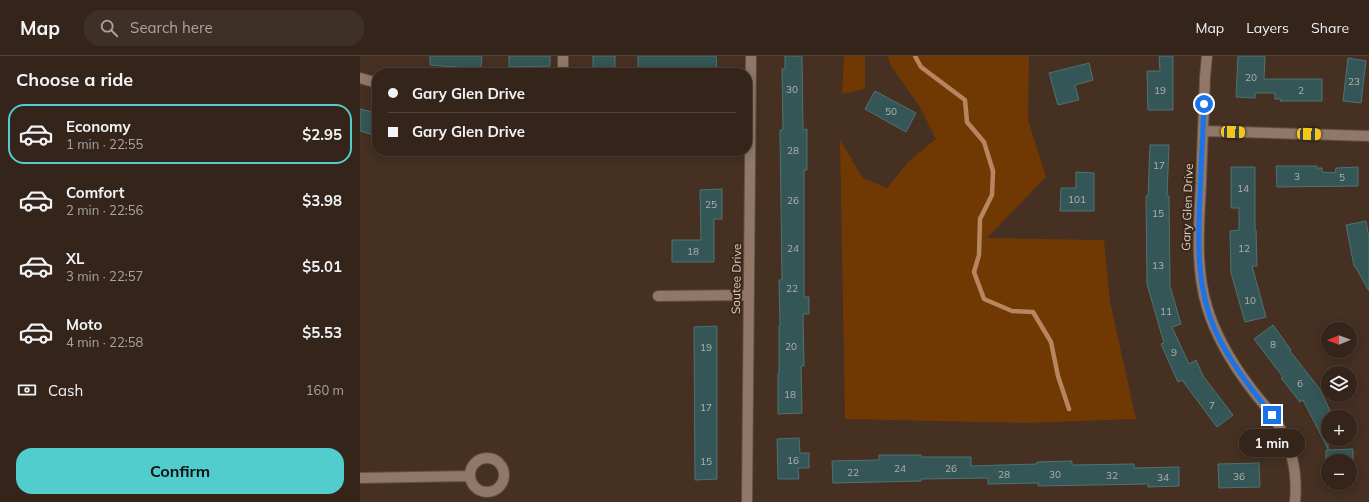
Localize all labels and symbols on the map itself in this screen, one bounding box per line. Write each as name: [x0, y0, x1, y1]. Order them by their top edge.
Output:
house number: 20: [1245, 71, 1257, 84]
house number: 23: [1348, 75, 1360, 88]
house number: 30: [786, 83, 798, 96]
house number: 19: [1154, 84, 1166, 97]
house number: 2: [1298, 84, 1304, 97]
route start: [1195, 95, 1213, 113]
house number: 50: [885, 105, 897, 118]
car: [1221, 126, 1245, 138]
car: [1297, 128, 1321, 140]
house number: 28: [787, 144, 799, 157]
house number: 17: [1153, 159, 1165, 172]
street label: Gary Glen Drive: [1178, 163, 1196, 251]
house number: 3: [1294, 170, 1300, 183]
house number: 5: [1339, 171, 1345, 184]
house number: 14: [1237, 182, 1249, 195]
house number: 101: [1068, 193, 1086, 206]
house number: 26: [787, 194, 799, 207]
house number: 25: [705, 198, 717, 211]
house number: 15: [1152, 207, 1164, 220]
house number: 24: [787, 242, 799, 255]
house number: 12: [1238, 242, 1250, 255]
street label: Soutee Drive: [728, 244, 744, 314]
house number: 18: [687, 245, 699, 258]
house number: 13: [1152, 259, 1164, 272]
house number: 22: [786, 282, 798, 295]
house number: 10: [1244, 294, 1256, 307]
house number: 11: [1160, 305, 1172, 318]
north arrow: [1321, 322, 1357, 358]
house number: 8: [1270, 338, 1276, 351]
house number: 20: [785, 340, 797, 353]
house number: 19: [700, 341, 712, 354]
house number: 9: [1171, 346, 1177, 359]
house number: 6: [1297, 377, 1303, 390]
house number: 18: [784, 388, 796, 401]
house number: 7: [1209, 399, 1215, 412]
house number: 17: [700, 401, 712, 414]
route end: [1263, 406, 1281, 424]
callout: 1 min: [1239, 429, 1305, 457]
house number: 16: [787, 454, 799, 467]
house number: 15: [700, 455, 712, 468]
house number: 24: [894, 462, 906, 475]
house number: 26: [945, 462, 957, 475]
house number: 22: [847, 466, 859, 479]
house number: 28: [998, 468, 1010, 481]
house number: 30: [1049, 468, 1061, 481]
house number: 32: [1106, 469, 1118, 482]
house number: 36: [1233, 470, 1245, 483]
house number: 34: [1157, 471, 1169, 484]

